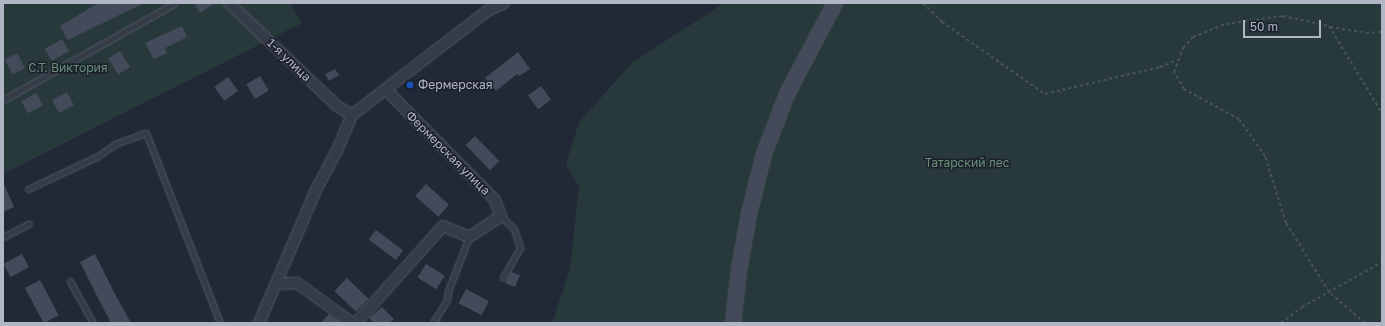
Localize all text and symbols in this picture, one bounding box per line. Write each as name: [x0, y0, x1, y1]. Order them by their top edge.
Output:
scale bar: [1245, 12, 1323, 38]
text: 50 m: [1250, 19, 1278, 34]
street label: 1-я улица: [264, 36, 314, 84]
park label: С.Т. Виктория: [28, 61, 108, 75]
place label: Фермерская: [418, 78, 493, 92]
marker: Фермерская: [405, 80, 415, 90]
street label: Фермерская улица: [403, 108, 493, 198]
park label: Татарский лес: [925, 156, 1009, 170]

